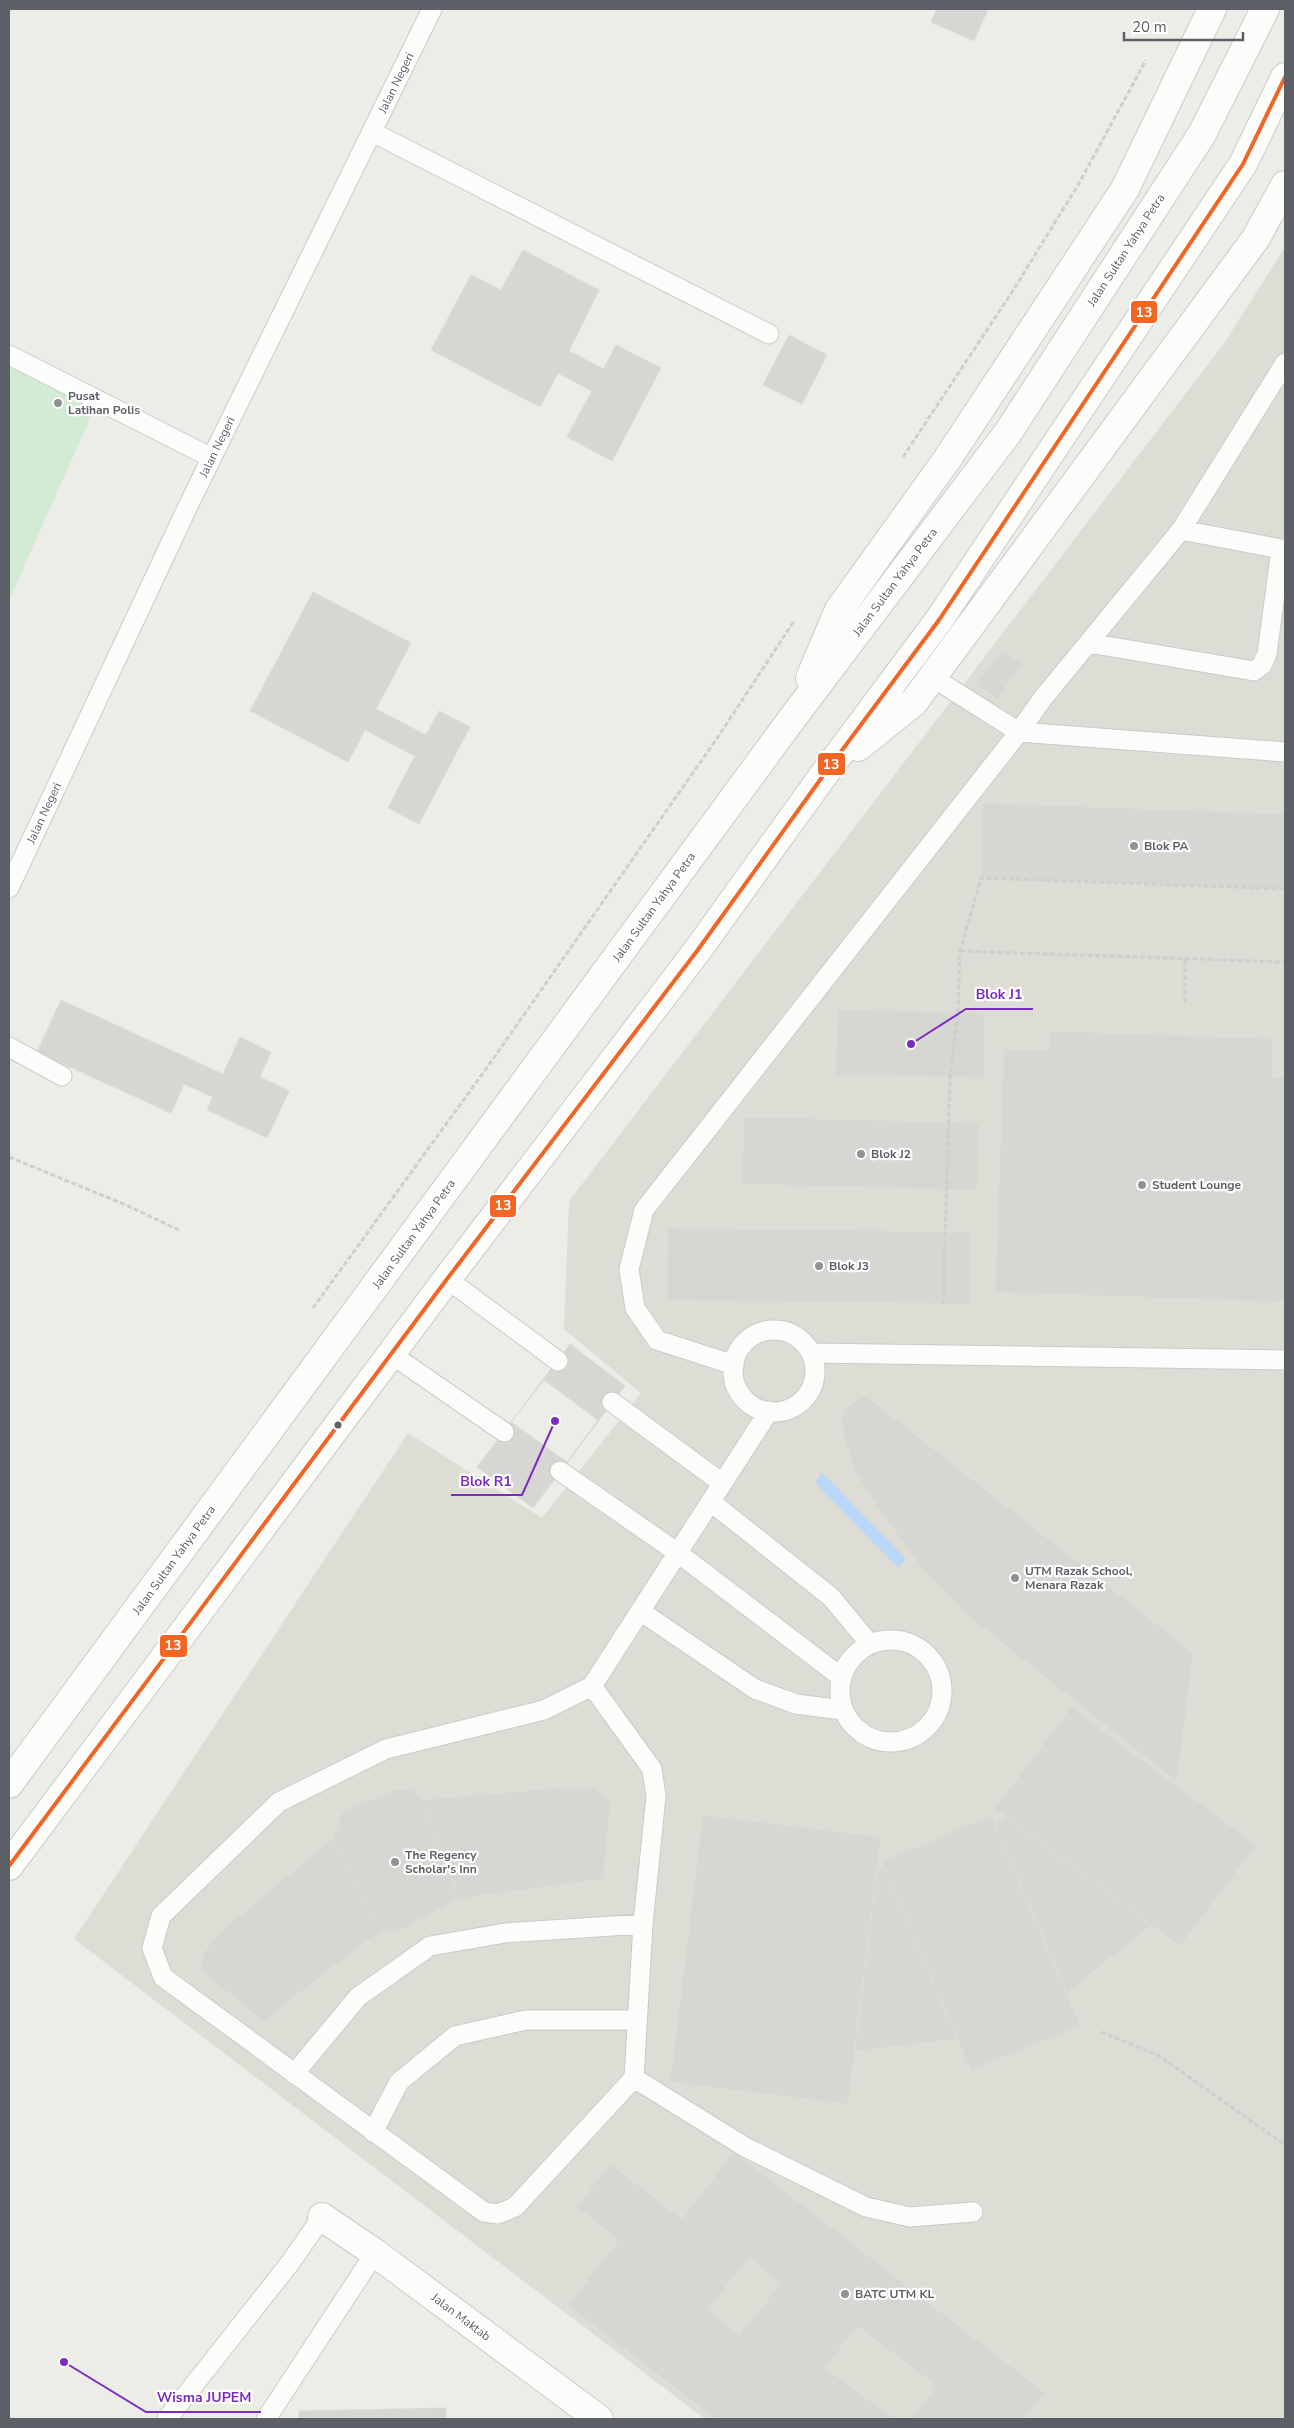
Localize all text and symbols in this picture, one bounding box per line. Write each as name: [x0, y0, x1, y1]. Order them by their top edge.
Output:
scale bar: [1124, 10, 1243, 42]
text: 20 m: [1132, 17, 1167, 37]
street label: Jalan Negeri: [374, 50, 418, 117]
street label: Jalan Sultan Yahya Petra: [1083, 191, 1169, 310]
line badge: 13: [1130, 300, 1158, 324]
text: 13: [1136, 303, 1152, 322]
place label: Pusat Latihan Polis: [68, 388, 140, 418]
marker: Pusat Latihan Polis: [52, 397, 64, 409]
street label: Jalan Negeri: [195, 414, 239, 481]
street label: Jalan Sultan Yahya Petra: [848, 525, 941, 640]
line badge: 13: [817, 752, 846, 776]
text: 13: [823, 755, 839, 774]
street label: Jalan Negeri: [22, 780, 65, 847]
place label: Blok PA: [1144, 838, 1189, 854]
marker: Blok PA: [1128, 840, 1140, 852]
street label: Jalan Sultan Yahya Petra: [608, 849, 699, 966]
callout: Blok J1: [966, 980, 1033, 1009]
text: Blok J1: [976, 985, 1022, 1004]
place label: Blok J2: [871, 1146, 911, 1162]
marker: Blok J2: [855, 1148, 867, 1160]
street label: Jalan Sultan Yahya Petra: [368, 1176, 459, 1293]
place label: Student Lounge: [1152, 1177, 1241, 1193]
marker: Student Lounge: [1136, 1179, 1148, 1191]
line badge: 13: [489, 1194, 517, 1218]
text: 13: [495, 1196, 511, 1215]
place label: Blok J3: [829, 1258, 869, 1274]
marker: Blok J3: [813, 1260, 825, 1272]
unlabelled marker: [333, 1420, 343, 1430]
callout: Blok R1: [451, 1466, 522, 1495]
text: Blok R1: [460, 1472, 512, 1491]
street label: Jalan Sultan Yahya Petra: [128, 1502, 219, 1619]
place label: UTM Razak School, Menara Razak: [1025, 1563, 1133, 1593]
marker: UTM Razak School, Menara Razak: [1009, 1572, 1021, 1584]
line badge: 13: [159, 1634, 188, 1658]
text: 13: [165, 1636, 181, 1655]
place label: The Regency Scholar's Inn: [405, 1847, 477, 1877]
marker: The Regency Scholar's Inn: [389, 1856, 401, 1868]
place label: BATC UTM KL: [855, 2286, 934, 2302]
marker: BATC UTM KL: [839, 2288, 851, 2300]
street label: Jalan Maktab: [427, 2289, 494, 2344]
callout: Wisma JUPEM: [146, 2383, 261, 2412]
text: Wisma JUPEM: [157, 2388, 251, 2407]

